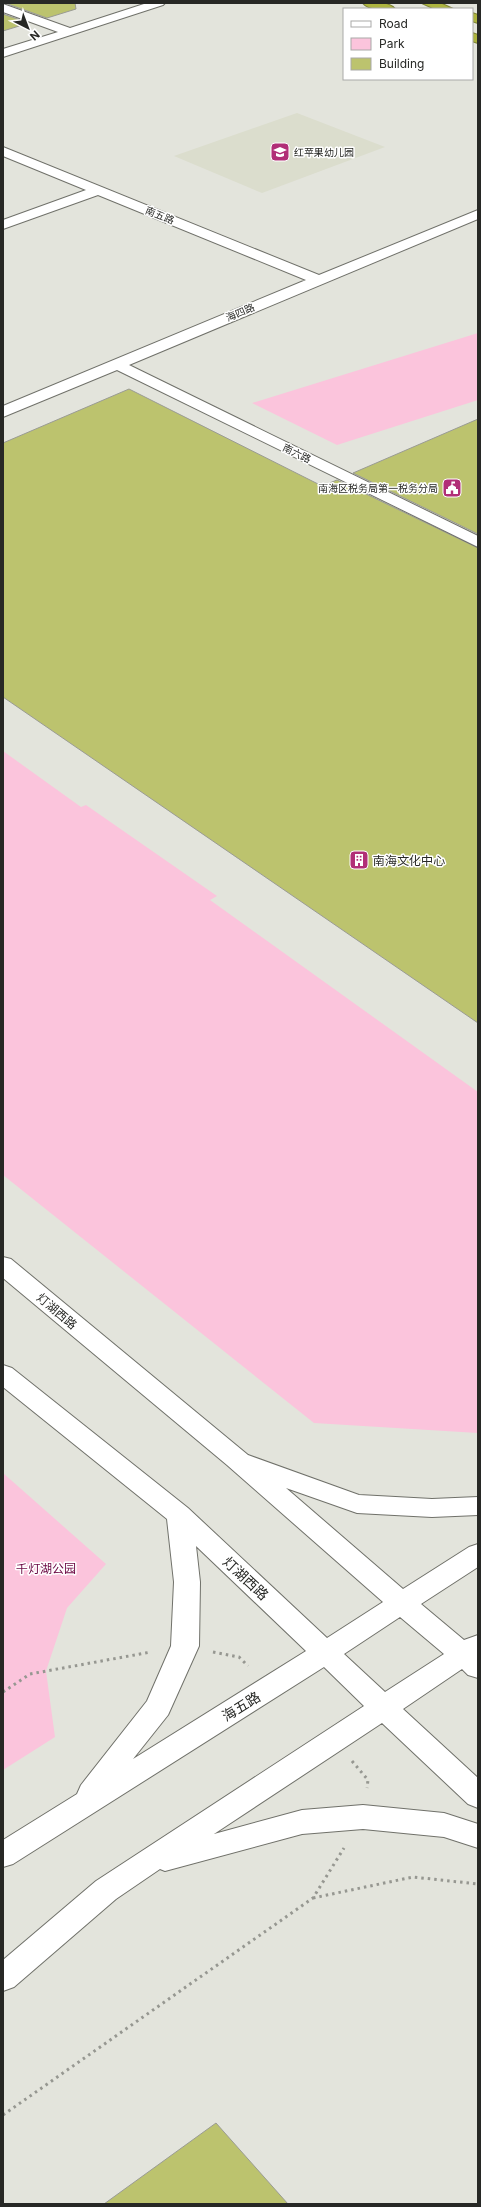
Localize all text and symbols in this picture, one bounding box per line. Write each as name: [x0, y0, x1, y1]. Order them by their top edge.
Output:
north arrow: [8, 8, 48, 48]
legend: [343, 8, 473, 80]
text: Road: [379, 16, 408, 31]
text: N: [27, 27, 42, 43]
text: Park: [379, 36, 405, 51]
text: Building: [379, 56, 424, 71]
school or university icon: 红苹果幼儿园: [269, 141, 291, 163]
place label: 红苹果幼儿园: [294, 146, 354, 158]
street label: 南五路: [144, 204, 176, 226]
street label: 海四路: [224, 301, 256, 323]
street label: 南六路: [281, 441, 313, 465]
public building icon: 南海区税务局第一税务分局: [441, 477, 463, 499]
place label: 南海区税务局第一税务分局: [318, 482, 438, 494]
building icon: 南海文化中心: [348, 849, 370, 871]
place label: 南海文化中心: [373, 853, 445, 868]
street label: 灯湖西路: [34, 1290, 80, 1332]
street label: 灯湖西路: [220, 1553, 272, 1603]
park label: 千灯湖公园: [16, 1561, 76, 1576]
street label: 海五路: [219, 1688, 263, 1724]

